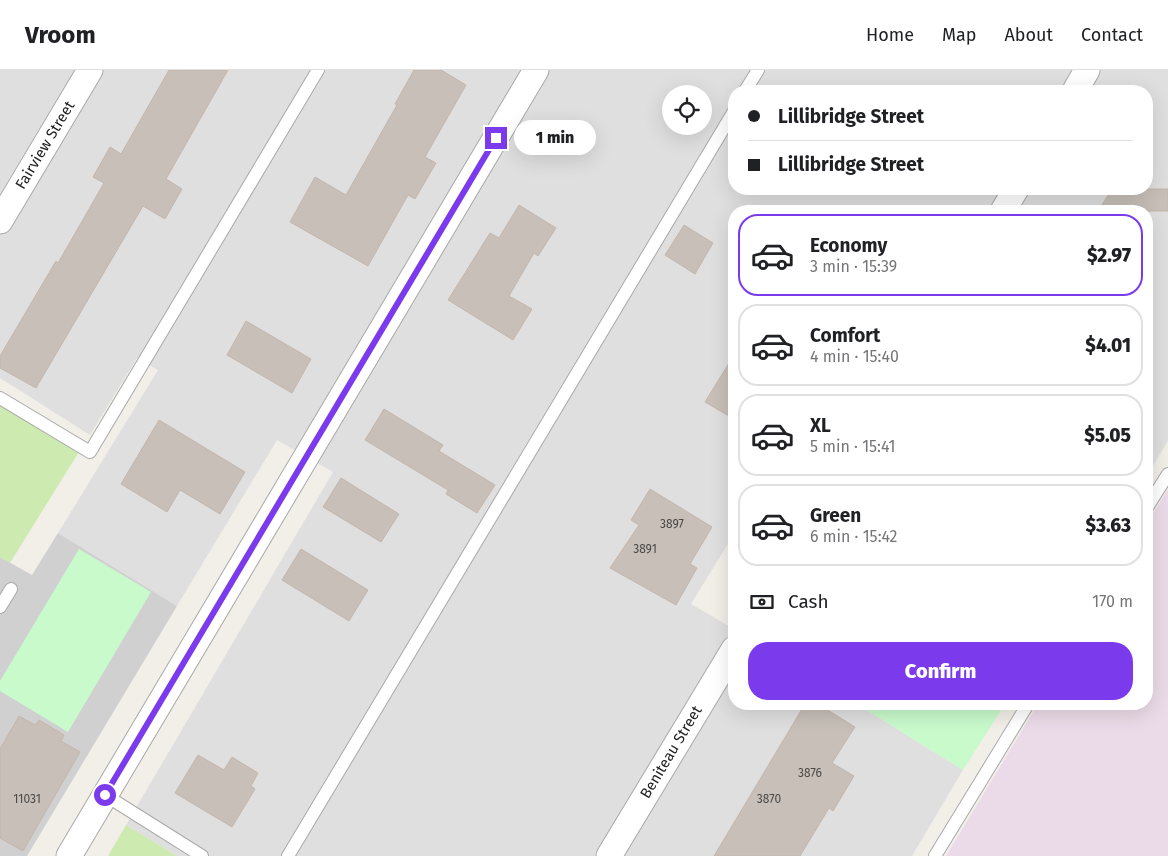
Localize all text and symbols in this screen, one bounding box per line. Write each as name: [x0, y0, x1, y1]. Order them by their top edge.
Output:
text: Vroom: [25, 21, 96, 49]
text: Home: [866, 24, 914, 46]
text: Map: [942, 24, 976, 46]
text: About: [1004, 24, 1053, 46]
text: Contact: [1081, 24, 1143, 46]
map controls: [662, 85, 712, 135]
button: locate: [662, 85, 712, 135]
street label: Fairview Street: [12, 97, 79, 192]
text: Lillibridge Street: [778, 105, 924, 128]
callout: 1 min: [514, 120, 596, 156]
route end: [485, 127, 507, 149]
text: 1 min: [536, 128, 574, 147]
text: Lillibridge Street: [778, 153, 924, 176]
icon: car: [750, 233, 795, 278]
text: Economy: [810, 234, 887, 257]
text: $2.97: [1087, 244, 1131, 267]
text: 3 min · 15:39: [810, 257, 897, 276]
icon: car: [750, 323, 795, 368]
text: Comfort: [810, 324, 880, 347]
text: $4.01: [1085, 334, 1131, 357]
text: 4 min · 15:40: [810, 347, 899, 366]
icon: car: [750, 413, 795, 458]
text: XL: [810, 414, 831, 437]
text: $5.05: [1084, 424, 1131, 447]
text: 5 min · 15:41: [810, 437, 895, 456]
icon: car: [750, 503, 795, 548]
text: Green: [810, 504, 861, 527]
text: $3.63: [1085, 514, 1131, 537]
house number: 3897: [660, 517, 684, 531]
text: 6 min · 15:42: [810, 527, 898, 546]
house number: 3891: [633, 542, 657, 556]
icon: cash: [748, 588, 776, 616]
text: Cash: [788, 590, 829, 613]
text: 170 m: [1092, 592, 1133, 611]
button: Confirm: [748, 642, 1133, 700]
street label: Beniteau Street: [636, 702, 706, 802]
house number: 3876: [798, 766, 822, 780]
route start: [94, 784, 116, 806]
house number: 11031: [13, 792, 41, 806]
house number: 3870: [757, 792, 781, 806]

